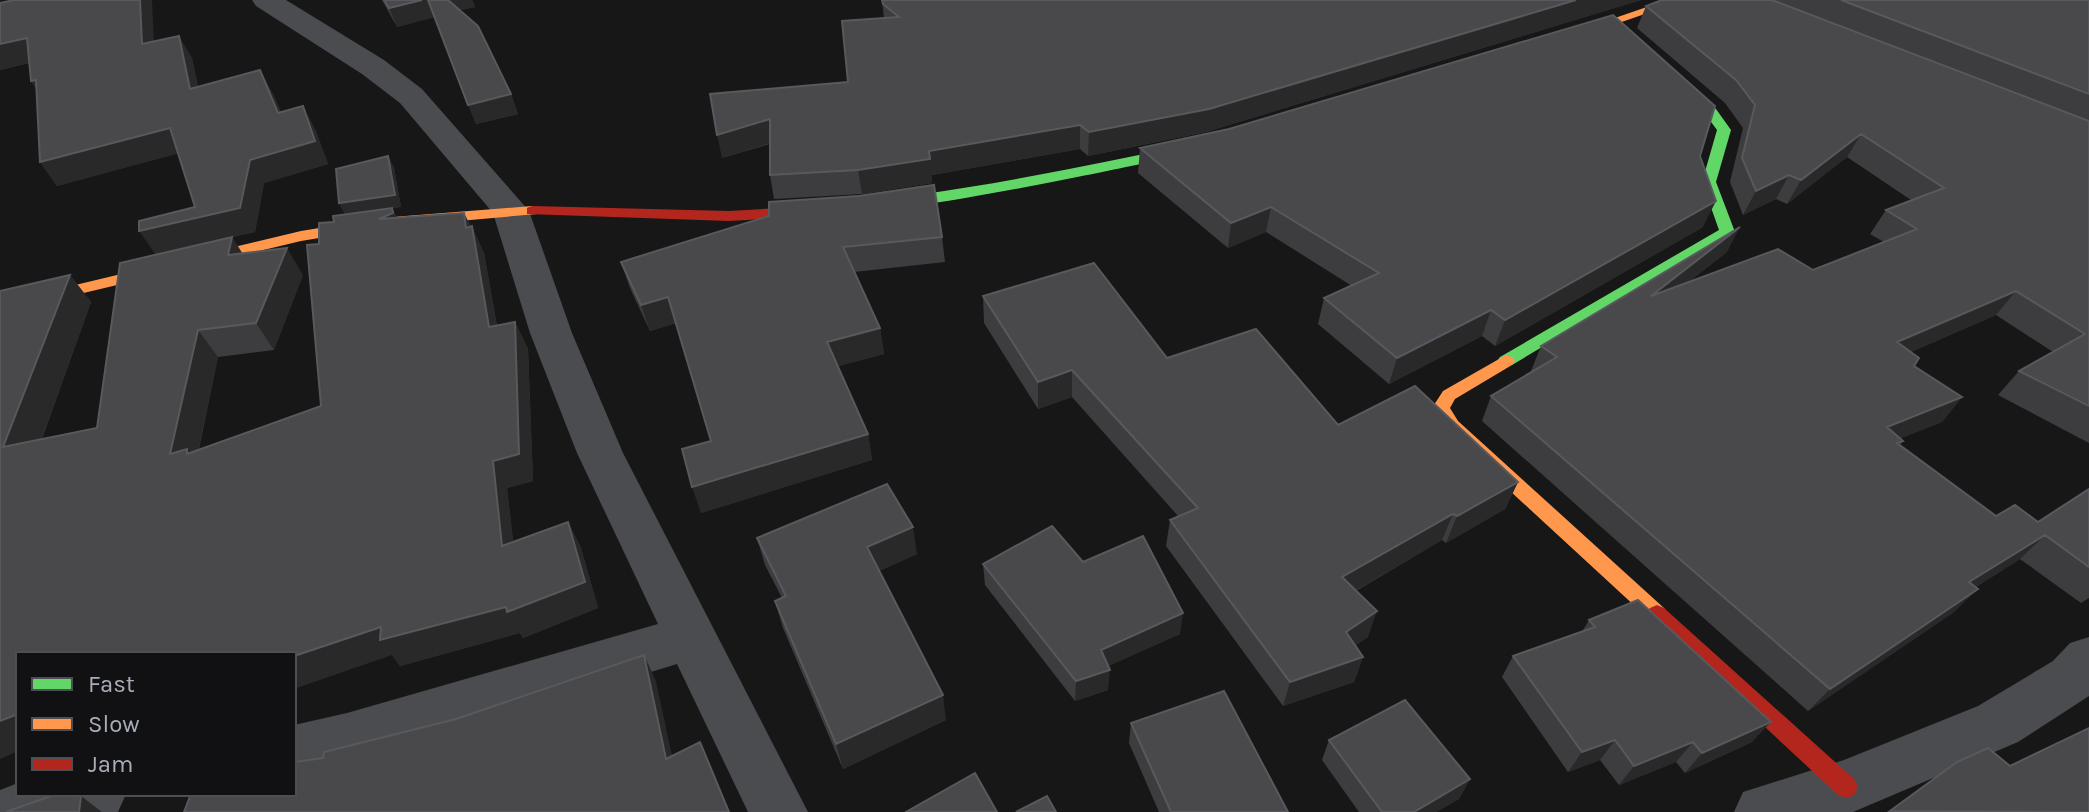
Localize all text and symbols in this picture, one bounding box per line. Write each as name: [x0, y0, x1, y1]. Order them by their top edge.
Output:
legend: [16, 652, 296, 796]
text: Fast: [88, 670, 135, 698]
text: Slow: [88, 710, 140, 738]
text: Jam: [88, 750, 133, 778]

